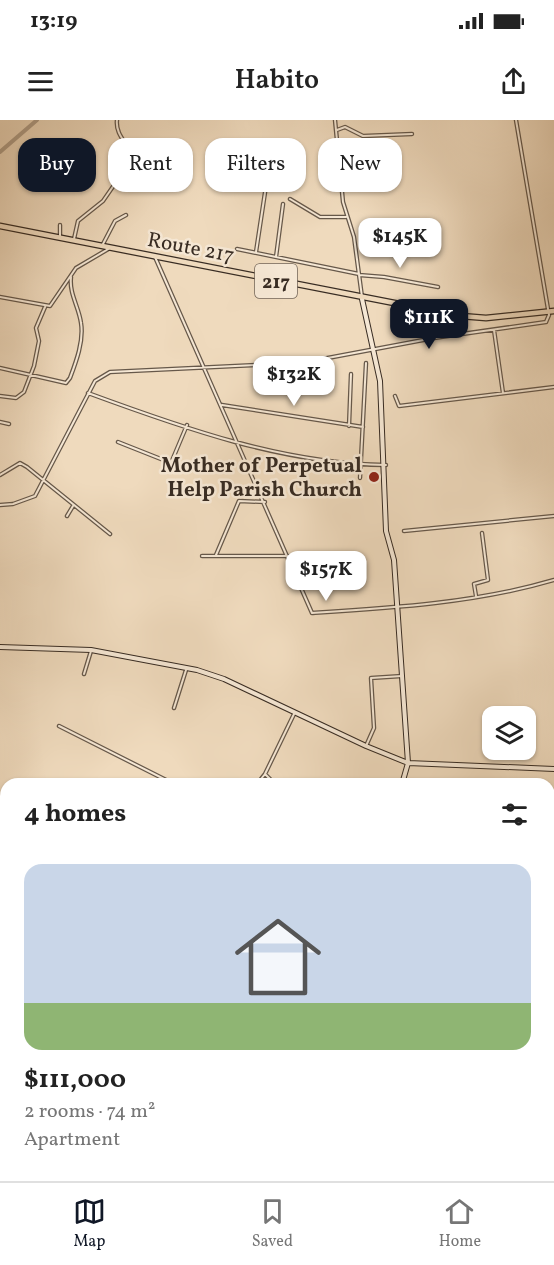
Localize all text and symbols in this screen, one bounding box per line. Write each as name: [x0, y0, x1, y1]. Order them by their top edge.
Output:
text: 13:19: [30, 6, 77, 37]
text: Habito: [235, 62, 319, 100]
icon: menu: [24, 65, 57, 98]
icon: share: [497, 65, 530, 98]
chip: Buy: [18, 138, 96, 192]
chip: Rent: [108, 138, 193, 192]
chip: Filters: [205, 138, 306, 192]
chip: New: [318, 138, 402, 192]
pin: $145K: [358, 218, 442, 269]
text: $145K: [372, 223, 428, 251]
street label: Route 217: [145, 226, 237, 271]
road number: 217: [255, 264, 297, 298]
pin: $111K: [387, 299, 471, 350]
text: $111K: [404, 304, 454, 332]
pin: $132K: [252, 356, 336, 407]
text: $132K: [267, 361, 321, 389]
place label: Mother of Perpetual Help Parish Church: [161, 452, 362, 505]
marker: Mother of Perpetual Help Parish Church: [367, 470, 381, 484]
pin: $157K: [284, 551, 368, 602]
text: $157K: [300, 556, 352, 584]
map controls: [482, 706, 536, 760]
button: layers: [482, 706, 536, 760]
text: 4 homes: [24, 796, 126, 832]
icon: filters: [498, 798, 531, 831]
icon: home: [224, 903, 332, 1011]
text: $111,000: [24, 1062, 126, 1098]
text: 2 rooms · 74 m²: [24, 1098, 155, 1126]
text: Apartment: [24, 1126, 120, 1154]
tab: Map: [73, 1195, 106, 1253]
tab: Saved: [252, 1195, 293, 1253]
tab: Home: [439, 1195, 481, 1253]

